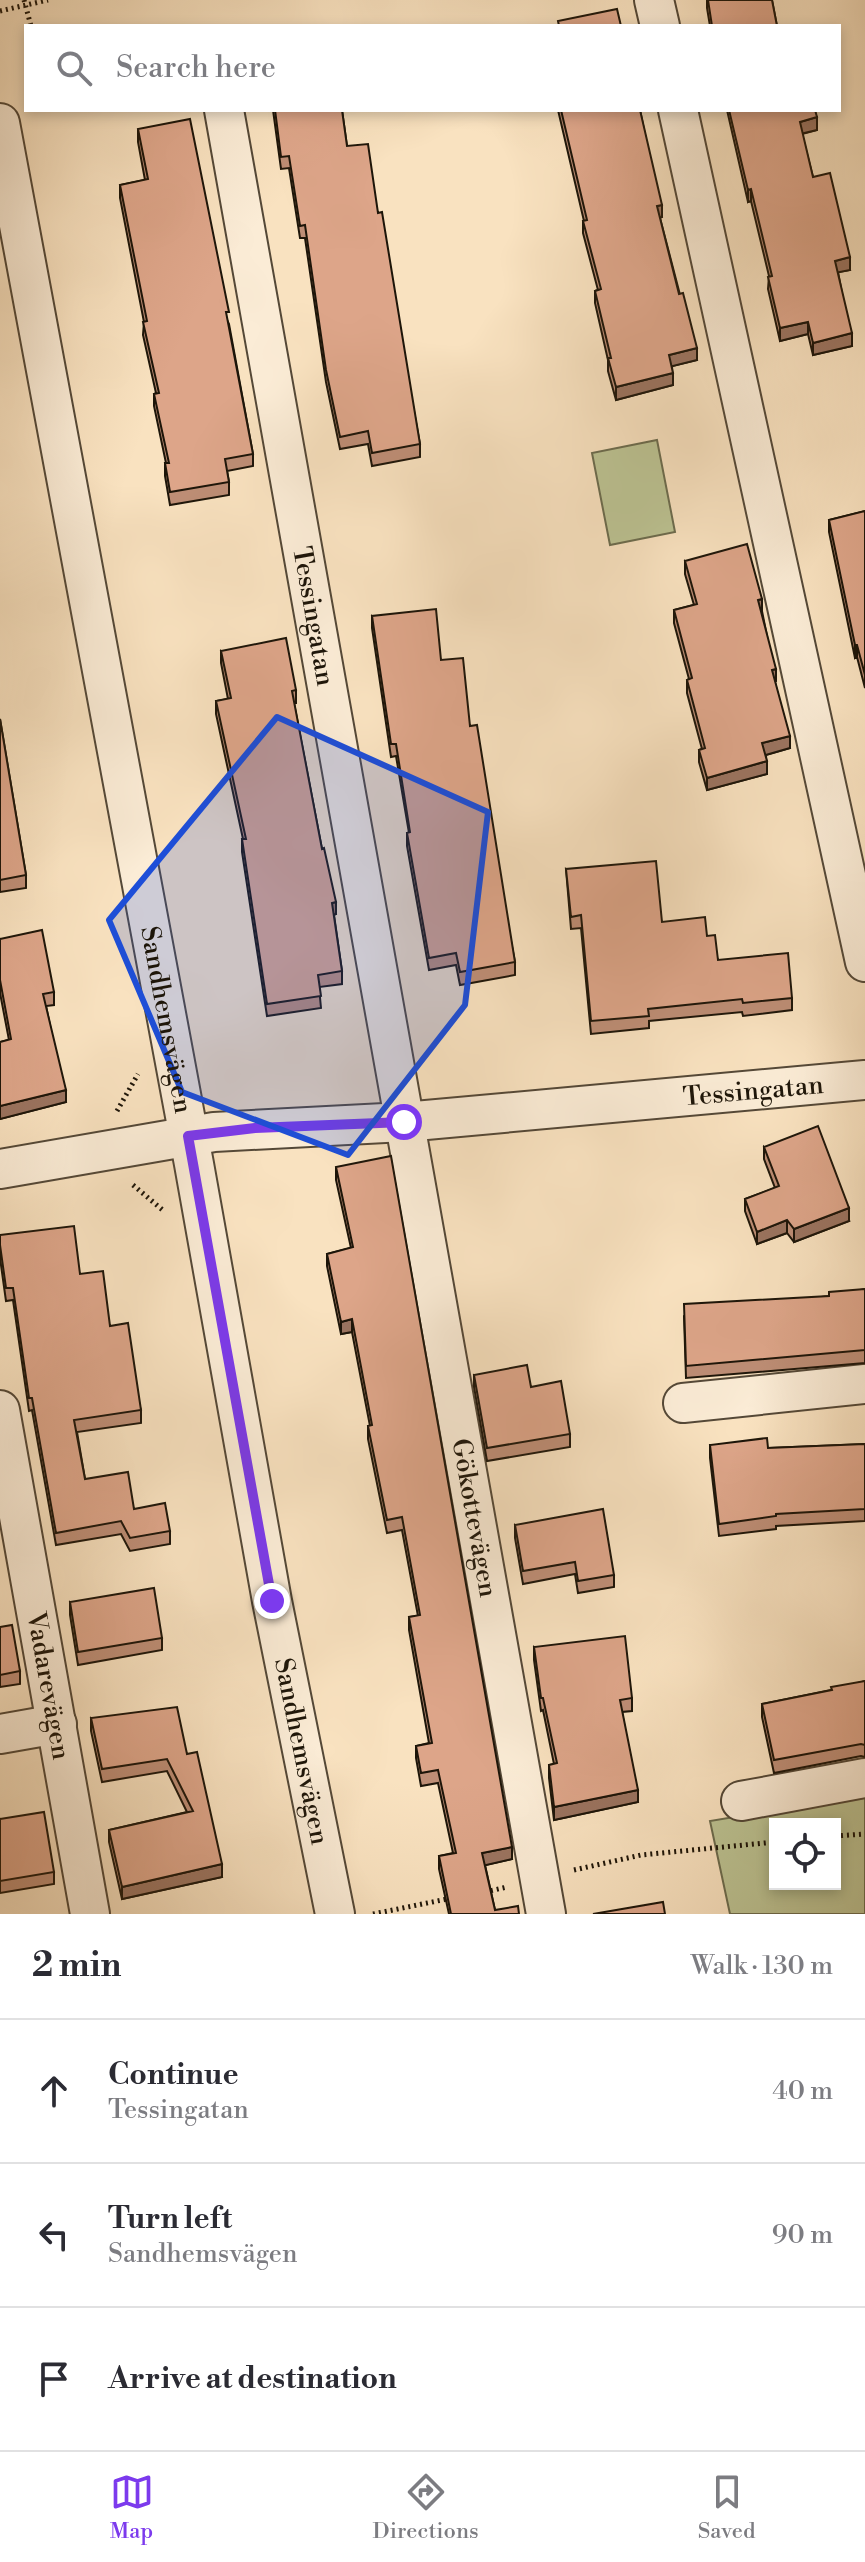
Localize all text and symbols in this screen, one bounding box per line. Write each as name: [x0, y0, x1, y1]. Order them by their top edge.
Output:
search box: [24, 24, 841, 112]
icon: search: [52, 46, 96, 90]
text: Search here: [116, 49, 276, 87]
street label: Tessingatan: [285, 544, 341, 688]
street label: Sandhemsvägen: [133, 924, 199, 1116]
street label: Tessingatan: [682, 1069, 825, 1114]
route start: [386, 1104, 422, 1140]
street label: Gökottevägen: [444, 1436, 504, 1600]
route end: [254, 1583, 290, 1619]
street label: Vadarevägen: [19, 1609, 77, 1762]
street label: Sandhemsvägen: [267, 1655, 336, 1847]
map controls: [769, 1818, 841, 1890]
button: locate: [769, 1818, 841, 1890]
text: 2 min: [32, 1945, 121, 1987]
text: Walk · 130 m: [691, 1950, 833, 1982]
text: Continue: [108, 2056, 239, 2094]
icon: ahead: [32, 2069, 76, 2113]
text: 40 m: [772, 2075, 833, 2107]
text: Tessingatan: [108, 2094, 249, 2126]
text: Turn left: [108, 2200, 232, 2238]
icon: left: [32, 2213, 76, 2257]
text: 90 m: [772, 2219, 833, 2251]
text: Sandhemsvägen: [108, 2238, 297, 2270]
icon: arrive: [32, 2357, 76, 2401]
text: Arrive at destination: [108, 2360, 397, 2398]
tab: Map: [110, 2470, 154, 2545]
tab: Directions: [373, 2470, 479, 2545]
tab: Saved: [698, 2470, 755, 2545]

